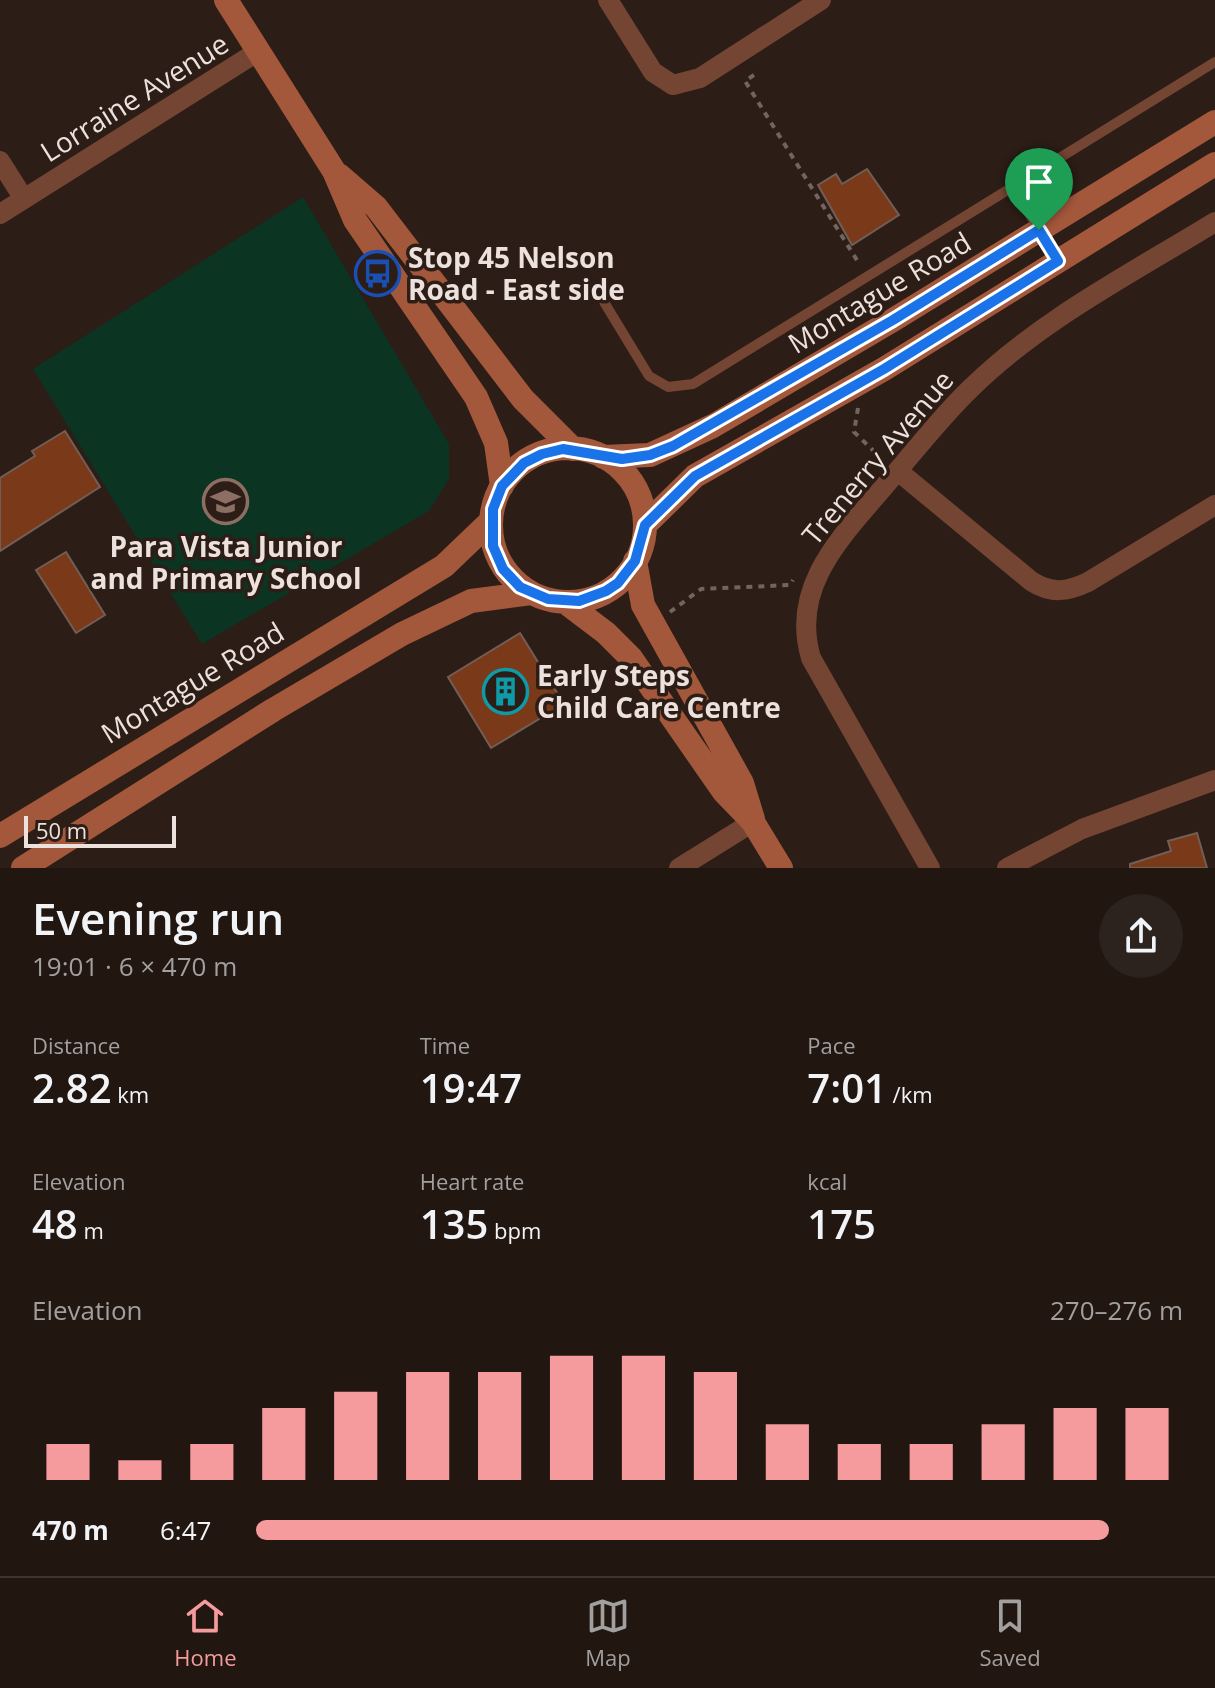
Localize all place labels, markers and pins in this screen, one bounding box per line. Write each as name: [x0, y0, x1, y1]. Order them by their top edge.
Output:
pin: [1005, 148, 1073, 230]
place label: Stop 45 Nelson Road - East side: [408, 238, 625, 308]
bus stop icon: Stop 45 Nelson Road - East side: [353, 249, 401, 297]
school or university icon: Para Vista Junior and Primary School: [202, 478, 250, 526]
place label: Para Vista Junior and Primary School: [91, 527, 361, 597]
place label: Early Steps Child Care Centre: [537, 656, 781, 726]
building icon: Early Steps Child Care Centre: [482, 667, 530, 715]

